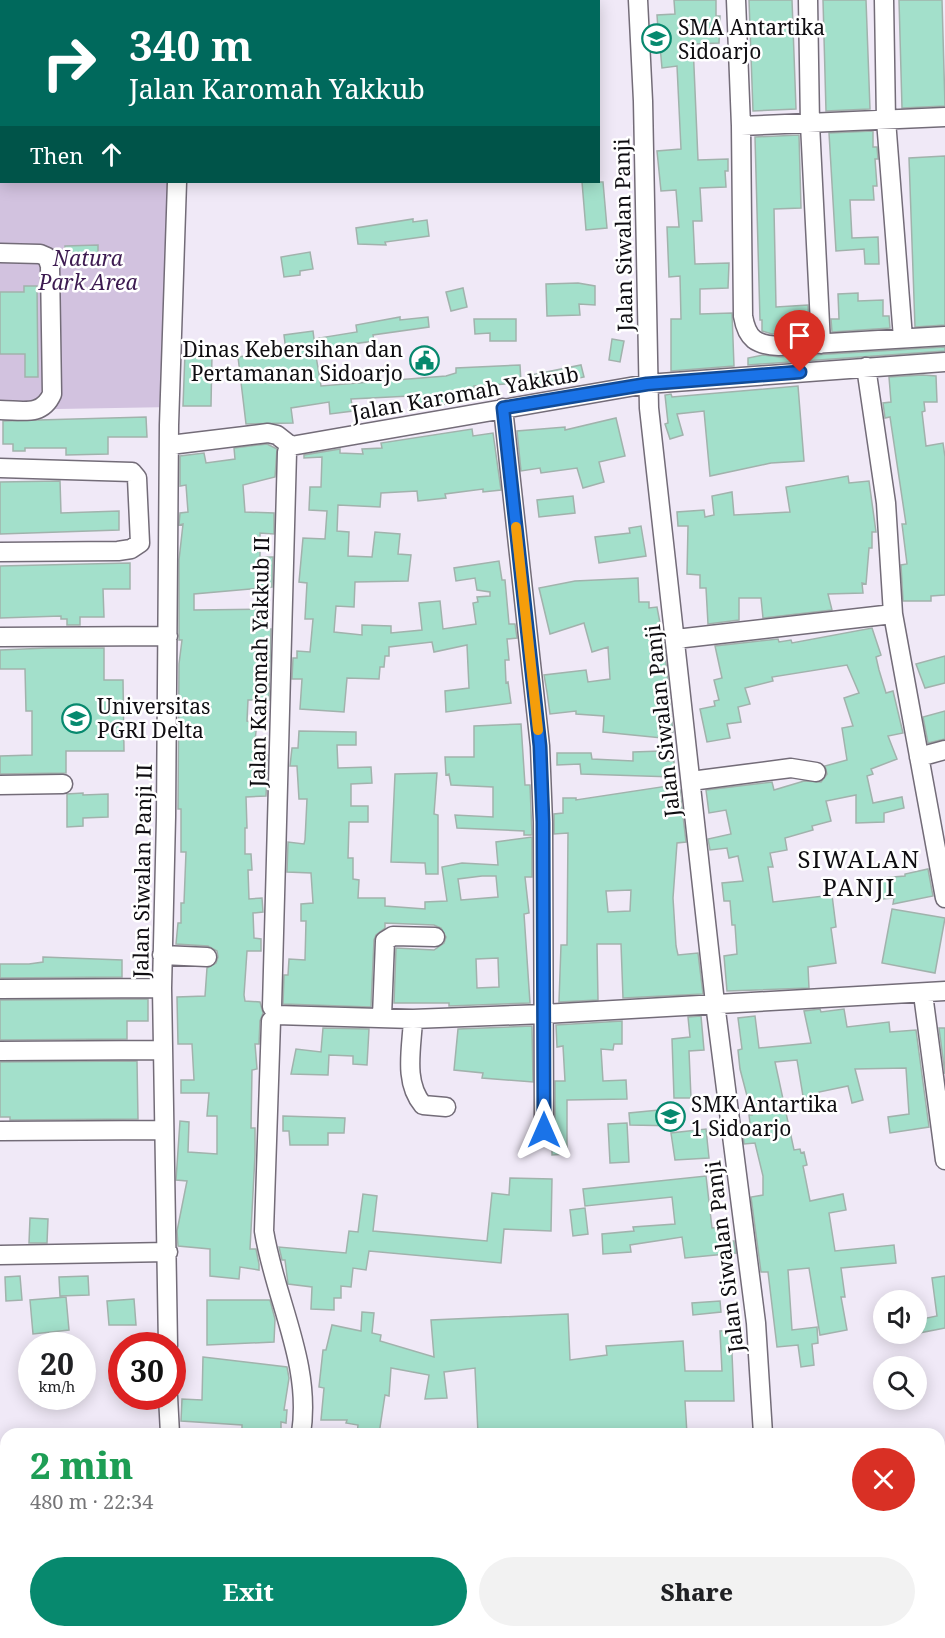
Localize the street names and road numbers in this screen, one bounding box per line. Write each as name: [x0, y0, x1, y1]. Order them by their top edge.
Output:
street label: Jalan Siwalan Panji: [607, 138, 639, 333]
street label: Jalan Karomah Yakkub: [348, 359, 581, 427]
street label: Jalan Karomah Yakkub II: [243, 536, 275, 789]
street label: Jalan Siwalan Panji: [638, 623, 686, 819]
street label: Jalan Siwalan Panji II: [126, 764, 158, 979]
street label: Jalan Siwalan Panji: [698, 1159, 750, 1356]

